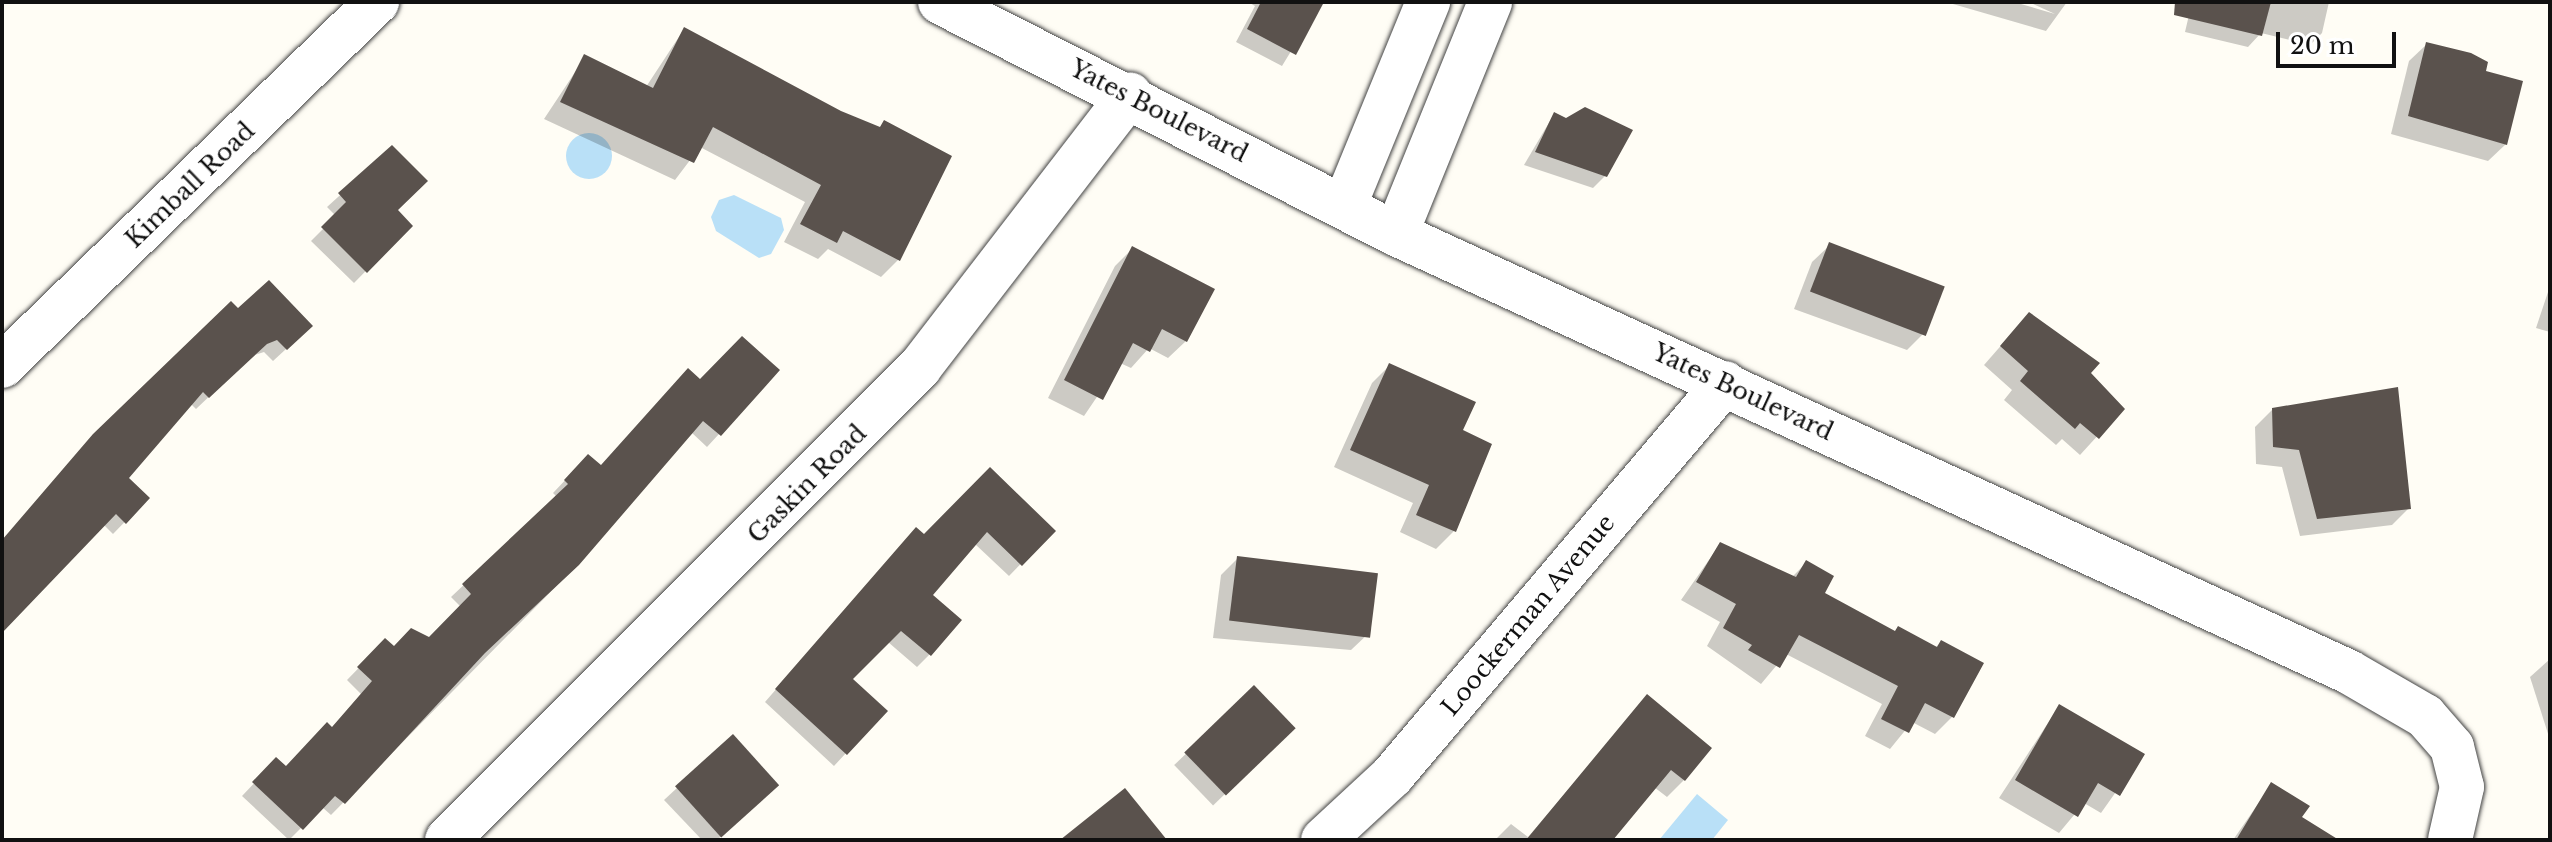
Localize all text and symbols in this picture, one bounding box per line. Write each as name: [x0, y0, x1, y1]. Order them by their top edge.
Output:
scale bar: [2280, 16, 2400, 66]
text: 20 m: [2290, 31, 2355, 60]
street label: Yates Boulevard: [1065, 54, 1253, 168]
street label: Kimball Road: [120, 116, 260, 254]
street label: Yates Boulevard: [1648, 338, 1838, 446]
street label: Gaskin Road: [742, 419, 872, 549]
street label: Loockerman Avenue: [1435, 508, 1621, 722]

